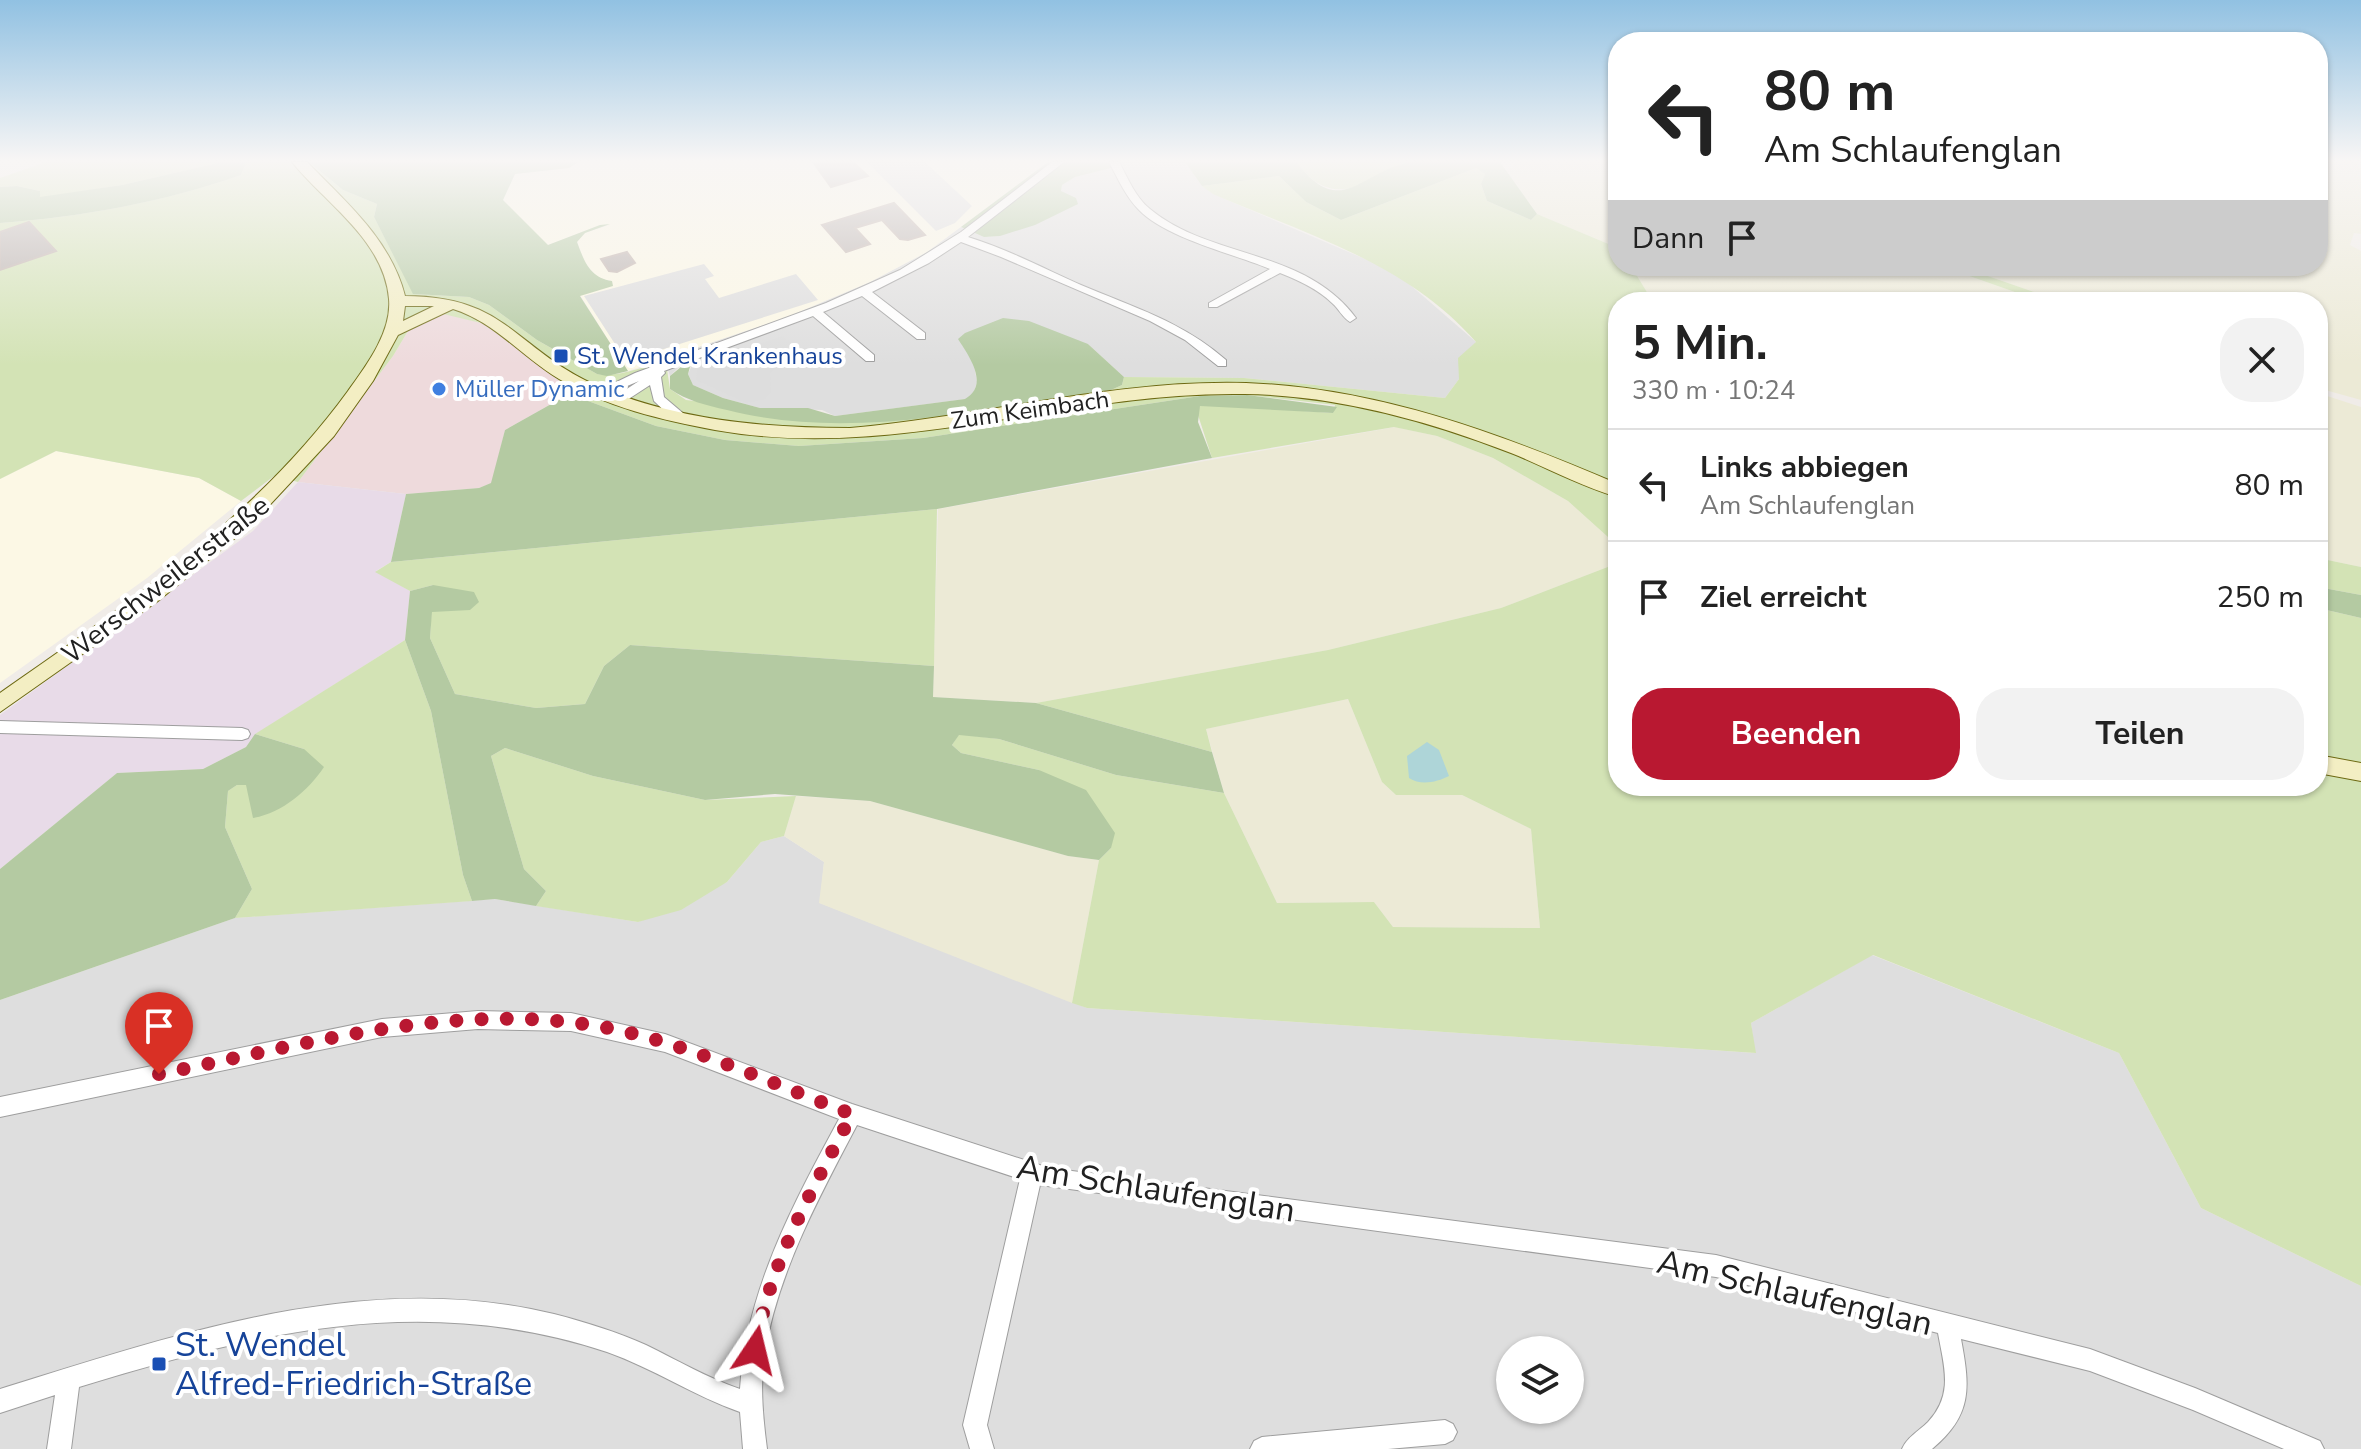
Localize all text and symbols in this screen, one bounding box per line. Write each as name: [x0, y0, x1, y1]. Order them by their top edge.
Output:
text: 80 m: [1764, 53, 1895, 130]
icon: left: [1632, 64, 1736, 168]
text: Am Schlaufenglan: [1764, 126, 2062, 175]
icon: arrive: [1720, 216, 1764, 260]
text: Dann: [1632, 218, 1704, 259]
text: 5 Min.: [1632, 310, 1768, 376]
button: close: [2220, 318, 2304, 402]
place label: St. Wendel Krankenhaus: [577, 340, 843, 372]
marker: St. Wendel Krankenhaus: [552, 347, 570, 365]
place label: Müller Dynamic: [455, 373, 624, 405]
text: 330 m · 10:24: [1632, 373, 1795, 408]
marker: Müller Dynamic: [430, 380, 448, 398]
street label: Zum Keimbach: [949, 383, 1111, 437]
text: Links abbiegen: [1700, 447, 1909, 488]
icon: left: [1632, 463, 1676, 507]
text: 80 m: [2235, 465, 2304, 506]
street label: Werschweilerstraße: [54, 487, 277, 673]
text: Am Schlaufenglan: [1700, 488, 1915, 523]
icon: arrive: [1632, 575, 1676, 619]
text: Ziel erreicht: [1700, 577, 1866, 618]
text: 250 m: [2217, 577, 2304, 618]
button: Beenden: [1632, 688, 1960, 780]
button: Teilen: [1976, 688, 2304, 780]
pin: [125, 992, 193, 1074]
icon: arrive: [137, 1004, 181, 1048]
street label: Am Schlaufenglan: [1013, 1144, 1298, 1234]
street label: Am Schlaufenglan: [1653, 1239, 1937, 1347]
position arrow: [713, 1308, 797, 1392]
place label: St. Wendel Alfred-Friedrich-Straße: [175, 1322, 532, 1407]
map controls: [1496, 1336, 1584, 1424]
button: layers: [1496, 1336, 1584, 1424]
marker: St. Wendel Alfred-Friedrich-Straße: [150, 1355, 168, 1373]

